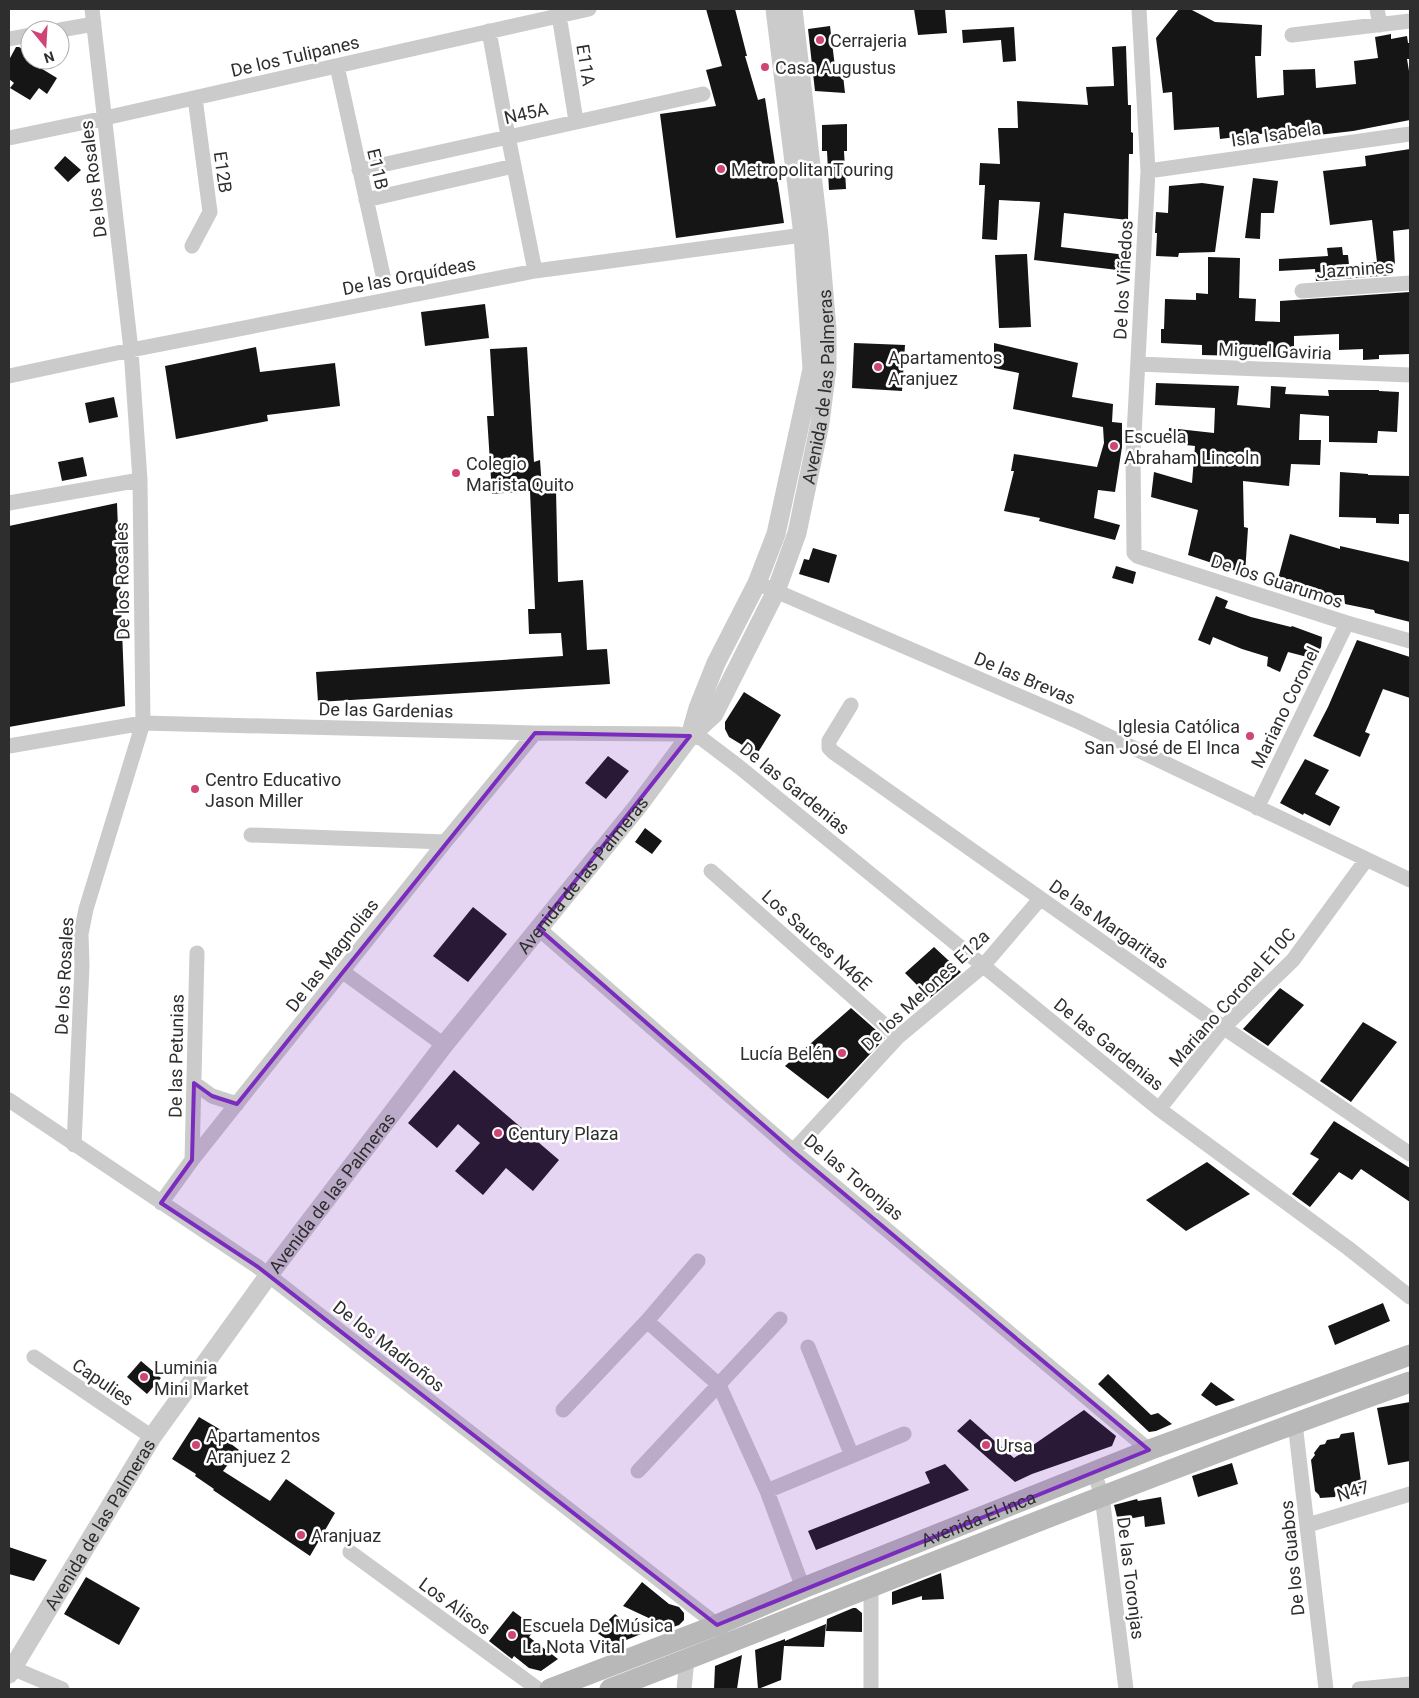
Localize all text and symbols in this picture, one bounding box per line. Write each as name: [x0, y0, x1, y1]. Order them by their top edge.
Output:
north arrow: [20, 20, 70, 70]
place label: Cerrajeria: [830, 30, 907, 51]
street label: De los Tulipanes: [229, 31, 361, 81]
marker: Cerrajeria: [814, 34, 826, 46]
street label: E11A: [572, 43, 600, 88]
text: N: [42, 48, 56, 67]
place label: Casa Augustus: [775, 57, 896, 78]
marker: Casa Augustus: [759, 61, 771, 73]
street label: N45A: [502, 98, 550, 128]
street label: Isla Isabela: [1230, 117, 1322, 151]
street label: De los Rosales: [75, 119, 111, 239]
street label: E11B: [363, 146, 393, 192]
street label: E12B: [210, 150, 236, 194]
place label: MetropolitanTouring: [731, 159, 894, 180]
marker: MetropolitanTouring: [715, 163, 727, 175]
street label: De los Viñedos: [1109, 220, 1137, 340]
street label: De las Orquídeas: [341, 253, 477, 299]
street label: Jazmines: [1316, 256, 1394, 282]
street label: Avenida de las Palmeras: [797, 289, 838, 486]
street label: Miguel Gaviria: [1218, 339, 1332, 363]
place label: Apartamentos Aranjuez: [888, 347, 1002, 389]
marker: Apartamentos Aranjuez: [872, 361, 884, 373]
place label: Escuela Abraham Lincoln: [1124, 426, 1259, 468]
marker: Escuela Abraham Lincoln: [1108, 440, 1120, 452]
place label: Colegio Marista Quito: [466, 453, 574, 495]
marker: Colegio Marista Quito: [450, 467, 462, 479]
street label: De los Rosales: [110, 522, 134, 640]
street label: De los Guarumos: [1208, 550, 1346, 612]
street label: Mariano Coronel: [1247, 643, 1323, 771]
street label: De las Brevas: [971, 647, 1079, 709]
street label: De las Gardenias: [318, 698, 454, 722]
place label: Iglesia Católica San José de El Inca: [1084, 716, 1240, 758]
marker: Iglesia Católica San José de El Inca: [1244, 730, 1256, 742]
street label: De las Gardenias: [736, 737, 854, 839]
place label: Centro Educativo Jason Miller: [205, 769, 341, 811]
marker: Centro Educativo Jason Miller: [189, 783, 201, 795]
street label: Avenida de las Palmeras: [512, 792, 652, 957]
street label: De las Margaritas: [1045, 875, 1173, 973]
street label: Los Sauces N46E: [758, 885, 876, 995]
street label: De las Magnolias: [281, 894, 383, 1016]
street label: De los Rosales: [50, 917, 78, 1035]
street label: Mariano Coronel E10C: [1164, 923, 1300, 1071]
street label: De los Melones E12a: [857, 925, 993, 1055]
street label: De las Gardenias: [1050, 993, 1168, 1095]
street label: De las Petunias: [164, 994, 188, 1118]
place label: Lucía Belén: [740, 1043, 832, 1064]
marker: Lucía Belén: [836, 1047, 848, 1059]
street label: Avenida de las Palmeras: [264, 1108, 399, 1277]
place label: Century Plaza: [508, 1123, 619, 1144]
marker: Century Plaza: [492, 1127, 504, 1139]
street label: De las Toronjas: [800, 1129, 908, 1225]
street label: De los Madroños: [329, 1296, 449, 1396]
street label: Capulies: [68, 1354, 138, 1410]
place label: Luminia Mini Market: [154, 1357, 249, 1399]
marker: Luminia Mini Market: [138, 1371, 150, 1383]
place label: Apartamentos Aranjuez 2: [206, 1425, 320, 1467]
street label: Avenida de las Palmeras: [40, 1435, 159, 1613]
place label: Ursa: [996, 1435, 1033, 1456]
marker: Apartamentos Aranjuez 2: [190, 1439, 202, 1451]
marker: Ursa: [980, 1439, 992, 1451]
street label: N47: [1334, 1476, 1372, 1506]
street label: Avenida El Inca: [918, 1486, 1038, 1550]
street label: De los Guabos: [1276, 1499, 1308, 1617]
street label: De las Toronjas: [1113, 1516, 1149, 1640]
place label: Aranjuaz: [311, 1525, 381, 1546]
marker: Aranjuaz: [295, 1529, 307, 1541]
street label: Los Alisos: [415, 1573, 495, 1639]
place label: Escuela De Música La Nota Vital: [522, 1615, 673, 1657]
marker: Escuela De Música La Nota Vital: [506, 1629, 518, 1641]

